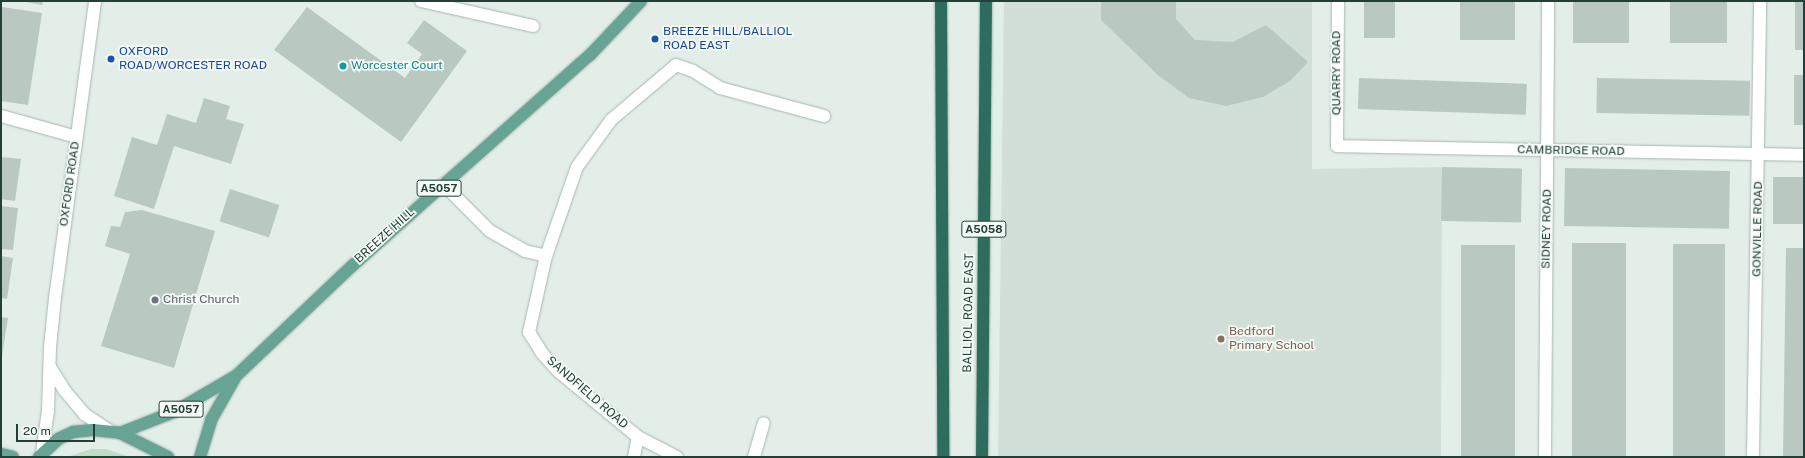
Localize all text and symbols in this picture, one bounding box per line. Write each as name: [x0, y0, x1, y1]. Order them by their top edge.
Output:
place label: BREEZE HILL/BALLIOL ROAD EAST: [663, 25, 792, 53]
street label: QUARRY ROAD: [1330, 31, 1344, 115]
marker: BREEZE HILL/BALLIOL ROAD EAST: [650, 34, 660, 44]
place label: OXFORD ROAD/WORCESTER ROAD: [119, 45, 267, 73]
marker: OXFORD ROAD/WORCESTER ROAD: [106, 54, 116, 64]
place label: Worcester Court: [351, 59, 443, 73]
marker: Worcester Court: [338, 61, 348, 71]
street label: OXFORD ROAD: [57, 141, 83, 227]
street label: CAMBRIDGE ROAD: [1517, 143, 1625, 159]
road number: A5057: [416, 179, 462, 197]
street label: GONVILLE ROAD: [1750, 181, 1766, 277]
street label: SIDNEY ROAD: [1539, 189, 1555, 269]
street label: BREEZE HILL: [352, 205, 418, 267]
road number: A5058: [961, 220, 1007, 238]
street label: BALLIOL ROAD EAST: [961, 253, 977, 373]
place label: Christ Church: [163, 293, 240, 307]
marker: Christ Church: [150, 295, 160, 305]
place label: Bedford Primary School: [1229, 325, 1314, 353]
marker: Bedford Primary School: [1216, 334, 1226, 344]
street label: SANDFIELD ROAD: [543, 354, 631, 432]
road number: A5057: [158, 400, 204, 418]
scale bar: [18, 416, 97, 442]
text: 20 m: [23, 424, 51, 438]

